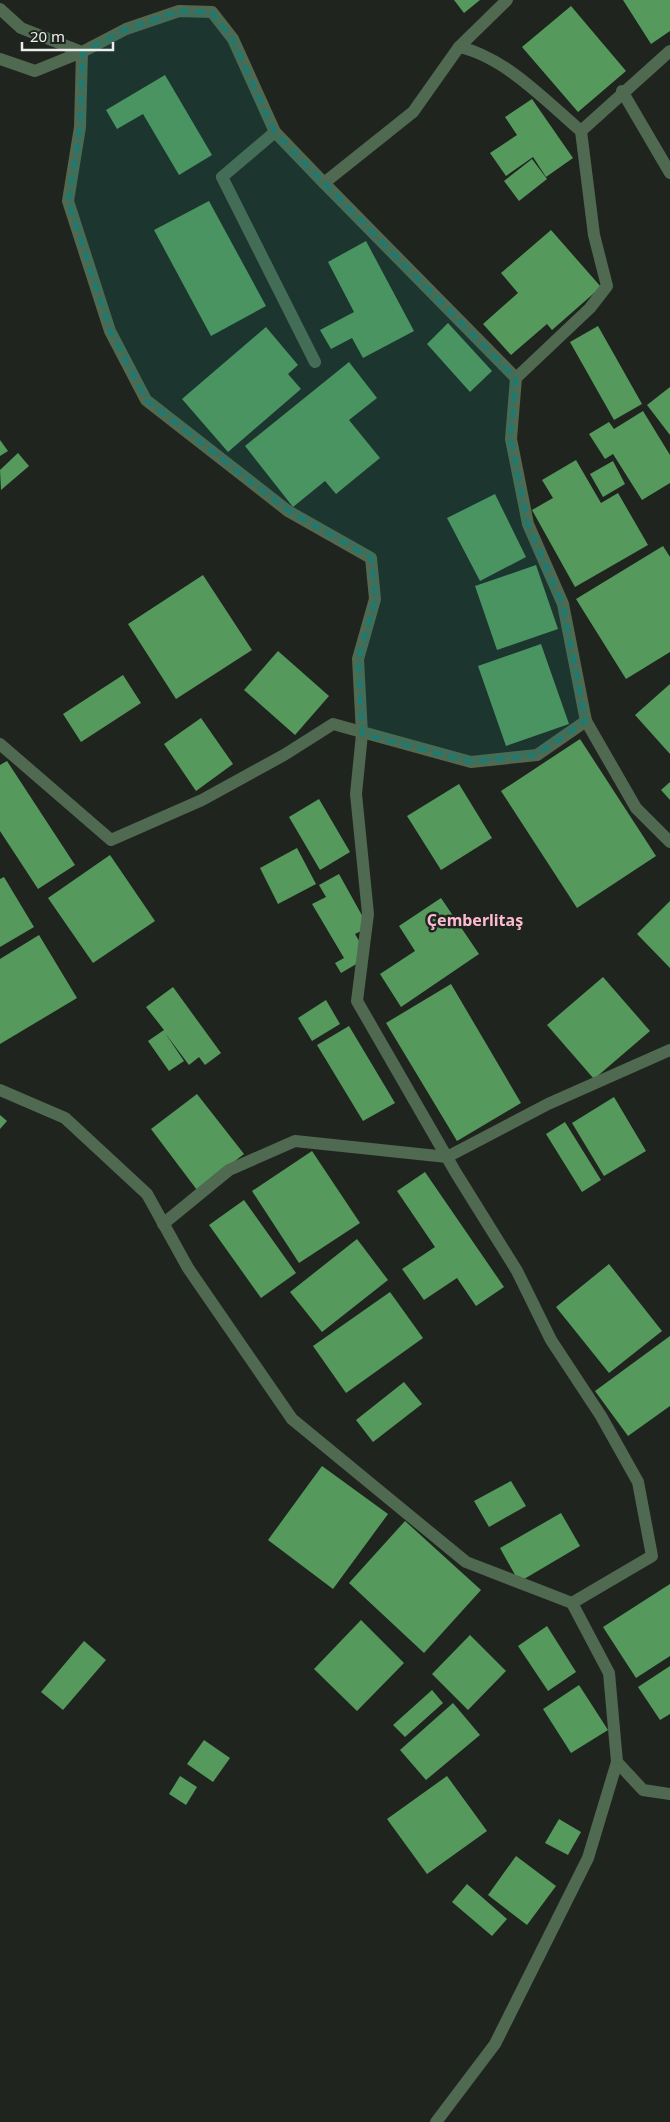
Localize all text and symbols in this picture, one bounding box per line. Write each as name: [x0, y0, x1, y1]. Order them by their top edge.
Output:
scale bar: [22, 20, 114, 52]
text: 20 m: [30, 26, 65, 46]
district label: Çemberlitaş: [427, 909, 523, 931]

